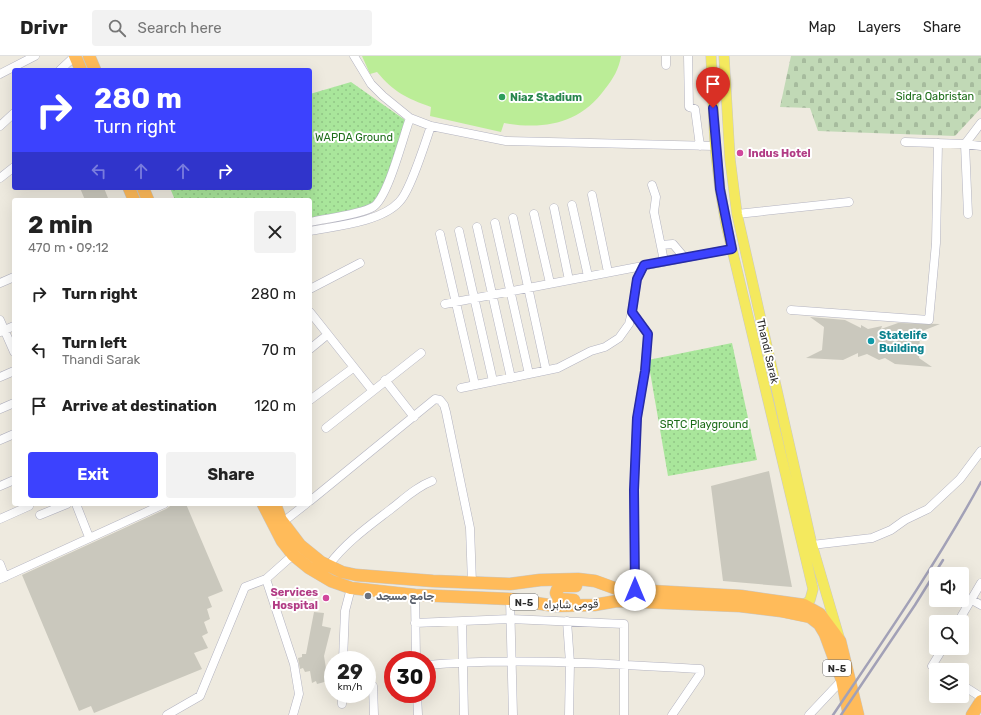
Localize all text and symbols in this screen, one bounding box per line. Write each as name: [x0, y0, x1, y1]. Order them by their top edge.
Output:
search box: [92, 10, 372, 46]
text: Drivr: [20, 16, 68, 39]
icon: search: [106, 17, 128, 39]
text: Search here: [138, 19, 222, 37]
text: Map: [809, 19, 836, 36]
text: Layers: [858, 19, 901, 36]
text: Share: [923, 19, 961, 36]
pin: [696, 67, 730, 108]
icon: arrive: [702, 73, 724, 95]
text: 280 m: [94, 82, 182, 115]
icon: right: [28, 84, 80, 136]
park label: Sidra Qabristan: [896, 90, 974, 103]
place label: Niaz Stadium: [510, 91, 582, 104]
marker: Niaz Stadium: [497, 92, 507, 102]
text: Turn right: [94, 116, 176, 138]
park label: WAPDA Ground: [315, 131, 393, 144]
place label: Indus Hotel: [748, 147, 811, 160]
marker: Indus Hotel: [735, 148, 745, 158]
icon: left: [88, 160, 110, 182]
icon: ahead: [130, 160, 152, 182]
icon: ahead: [172, 160, 194, 182]
icon: right: [214, 160, 236, 182]
text: 2 min: [28, 211, 93, 239]
button: close: [254, 211, 296, 253]
text: 470 m · 09:12: [28, 240, 109, 255]
icon: right: [28, 283, 50, 305]
text: Turn right: [62, 285, 137, 303]
text: 280 m: [251, 285, 296, 303]
street label: Thandi Sarak: [754, 317, 781, 385]
place label: Statelife Building: [879, 329, 928, 355]
text: Turn left: [62, 334, 127, 352]
marker: Statelife Building: [866, 336, 876, 346]
icon: left: [28, 339, 50, 361]
text: 70 m: [262, 341, 296, 359]
text: Thandi Sarak: [62, 352, 140, 367]
icon: arrive: [28, 395, 50, 417]
text: Arrive at destination: [62, 397, 217, 415]
text: 120 m: [254, 397, 296, 415]
park label: SRTC Playground: [660, 418, 748, 431]
button: Exit: [28, 452, 158, 498]
button: Share: [166, 452, 296, 498]
map controls: [929, 567, 969, 703]
button: sound: [929, 567, 969, 607]
position arrow: [614, 569, 656, 611]
place label: Services Hospital: [270, 586, 318, 612]
place label: جامع مسجد: [376, 590, 435, 604]
marker: جامع مسجد: [363, 591, 373, 601]
marker: Services Hospital: [321, 593, 331, 603]
road number: N-5: [510, 594, 538, 610]
street label: قومی شاہراہ: [544, 598, 598, 612]
button: search: [929, 615, 969, 655]
speed limit sign: 30: [384, 651, 436, 703]
text: 29: [337, 660, 363, 684]
road number: N-5: [823, 660, 851, 676]
button: layers: [929, 663, 969, 703]
text: km/h: [338, 681, 362, 693]

